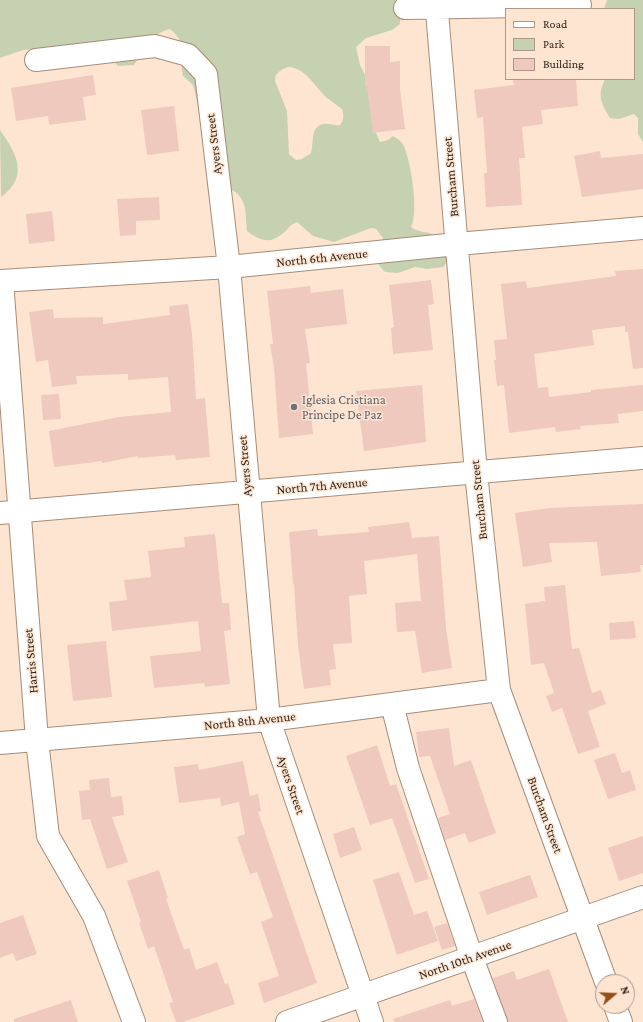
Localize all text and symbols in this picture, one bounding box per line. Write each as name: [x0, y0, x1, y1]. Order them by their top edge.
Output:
legend: [505, 8, 635, 80]
text: Road: [543, 17, 567, 31]
text: Park: [543, 37, 564, 51]
text: Building: [543, 57, 584, 71]
street label: Ayers Street: [203, 113, 225, 175]
street label: Burcham Street: [440, 136, 462, 218]
street label: North 6th Avenue: [276, 245, 368, 271]
place label: Iglesia Cristiana Principe De Paz: [302, 392, 386, 423]
marker: Iglesia Cristiana Principe De Paz: [289, 402, 299, 412]
street label: Ayers Street: [235, 435, 255, 497]
street label: Burcham Street: [467, 459, 491, 541]
street label: North 7th Avenue: [276, 474, 368, 498]
street label: Harris Street: [20, 628, 42, 694]
street label: North 8th Avenue: [203, 708, 297, 734]
street label: Ayers Street: [274, 754, 308, 816]
street label: Burcham Street: [524, 775, 566, 855]
street label: North 10th Avenue: [417, 937, 513, 983]
north arrow: [595, 974, 635, 1014]
text: N: [619, 985, 632, 996]

